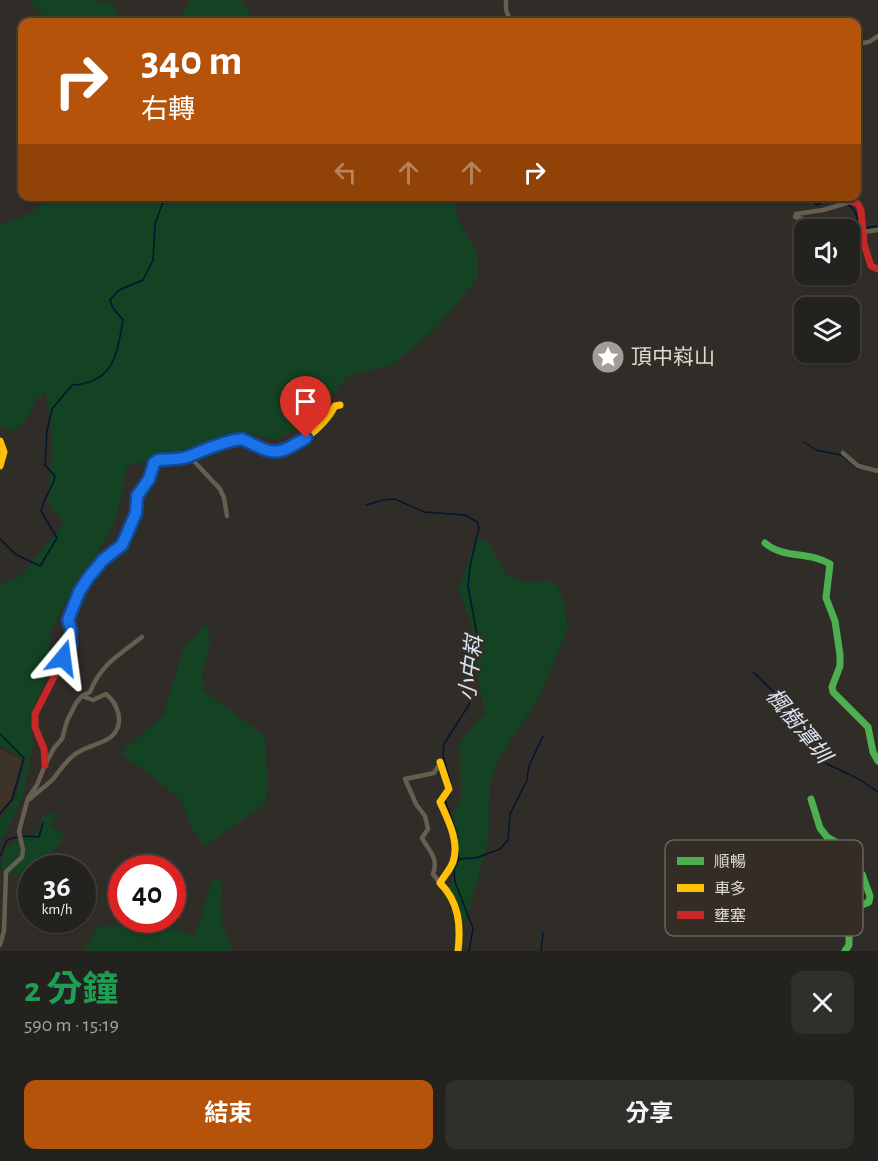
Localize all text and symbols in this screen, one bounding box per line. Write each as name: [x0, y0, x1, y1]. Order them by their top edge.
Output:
text: 340 m: [141, 40, 242, 82]
icon: right: [42, 42, 120, 120]
text: 右轉: [141, 96, 195, 123]
icon: left: [329, 156, 362, 189]
icon: ahead: [392, 156, 425, 189]
icon: ahead: [455, 156, 488, 189]
icon: right: [518, 156, 551, 189]
map controls: [794, 219, 860, 363]
button: sound: [794, 219, 860, 285]
button: layers: [794, 297, 860, 363]
place icon: 頂中嵙山: [590, 339, 626, 375]
place label: 頂中嵙山: [631, 346, 715, 368]
pin: [280, 376, 331, 438]
icon: arrive: [289, 385, 322, 418]
position arrow: [31, 626, 95, 690]
water label: 小中嵙: [455, 632, 486, 702]
water label: 楓樹潭圳: [762, 684, 837, 769]
legend: [665, 840, 863, 936]
text: 順暢: [714, 854, 746, 870]
speed limit sign: 40: [108, 855, 186, 933]
text: 36: [43, 872, 71, 902]
text: 車多: [714, 880, 746, 897]
text: km/h: [42, 902, 72, 917]
text: 壅塞: [714, 907, 746, 924]
button: close: [791, 971, 854, 1034]
text: 2 分鐘: [24, 972, 118, 1008]
text: 590 m · 15:19: [24, 1015, 119, 1035]
button: 結束: [24, 1080, 433, 1149]
button: 分享: [445, 1080, 854, 1149]

